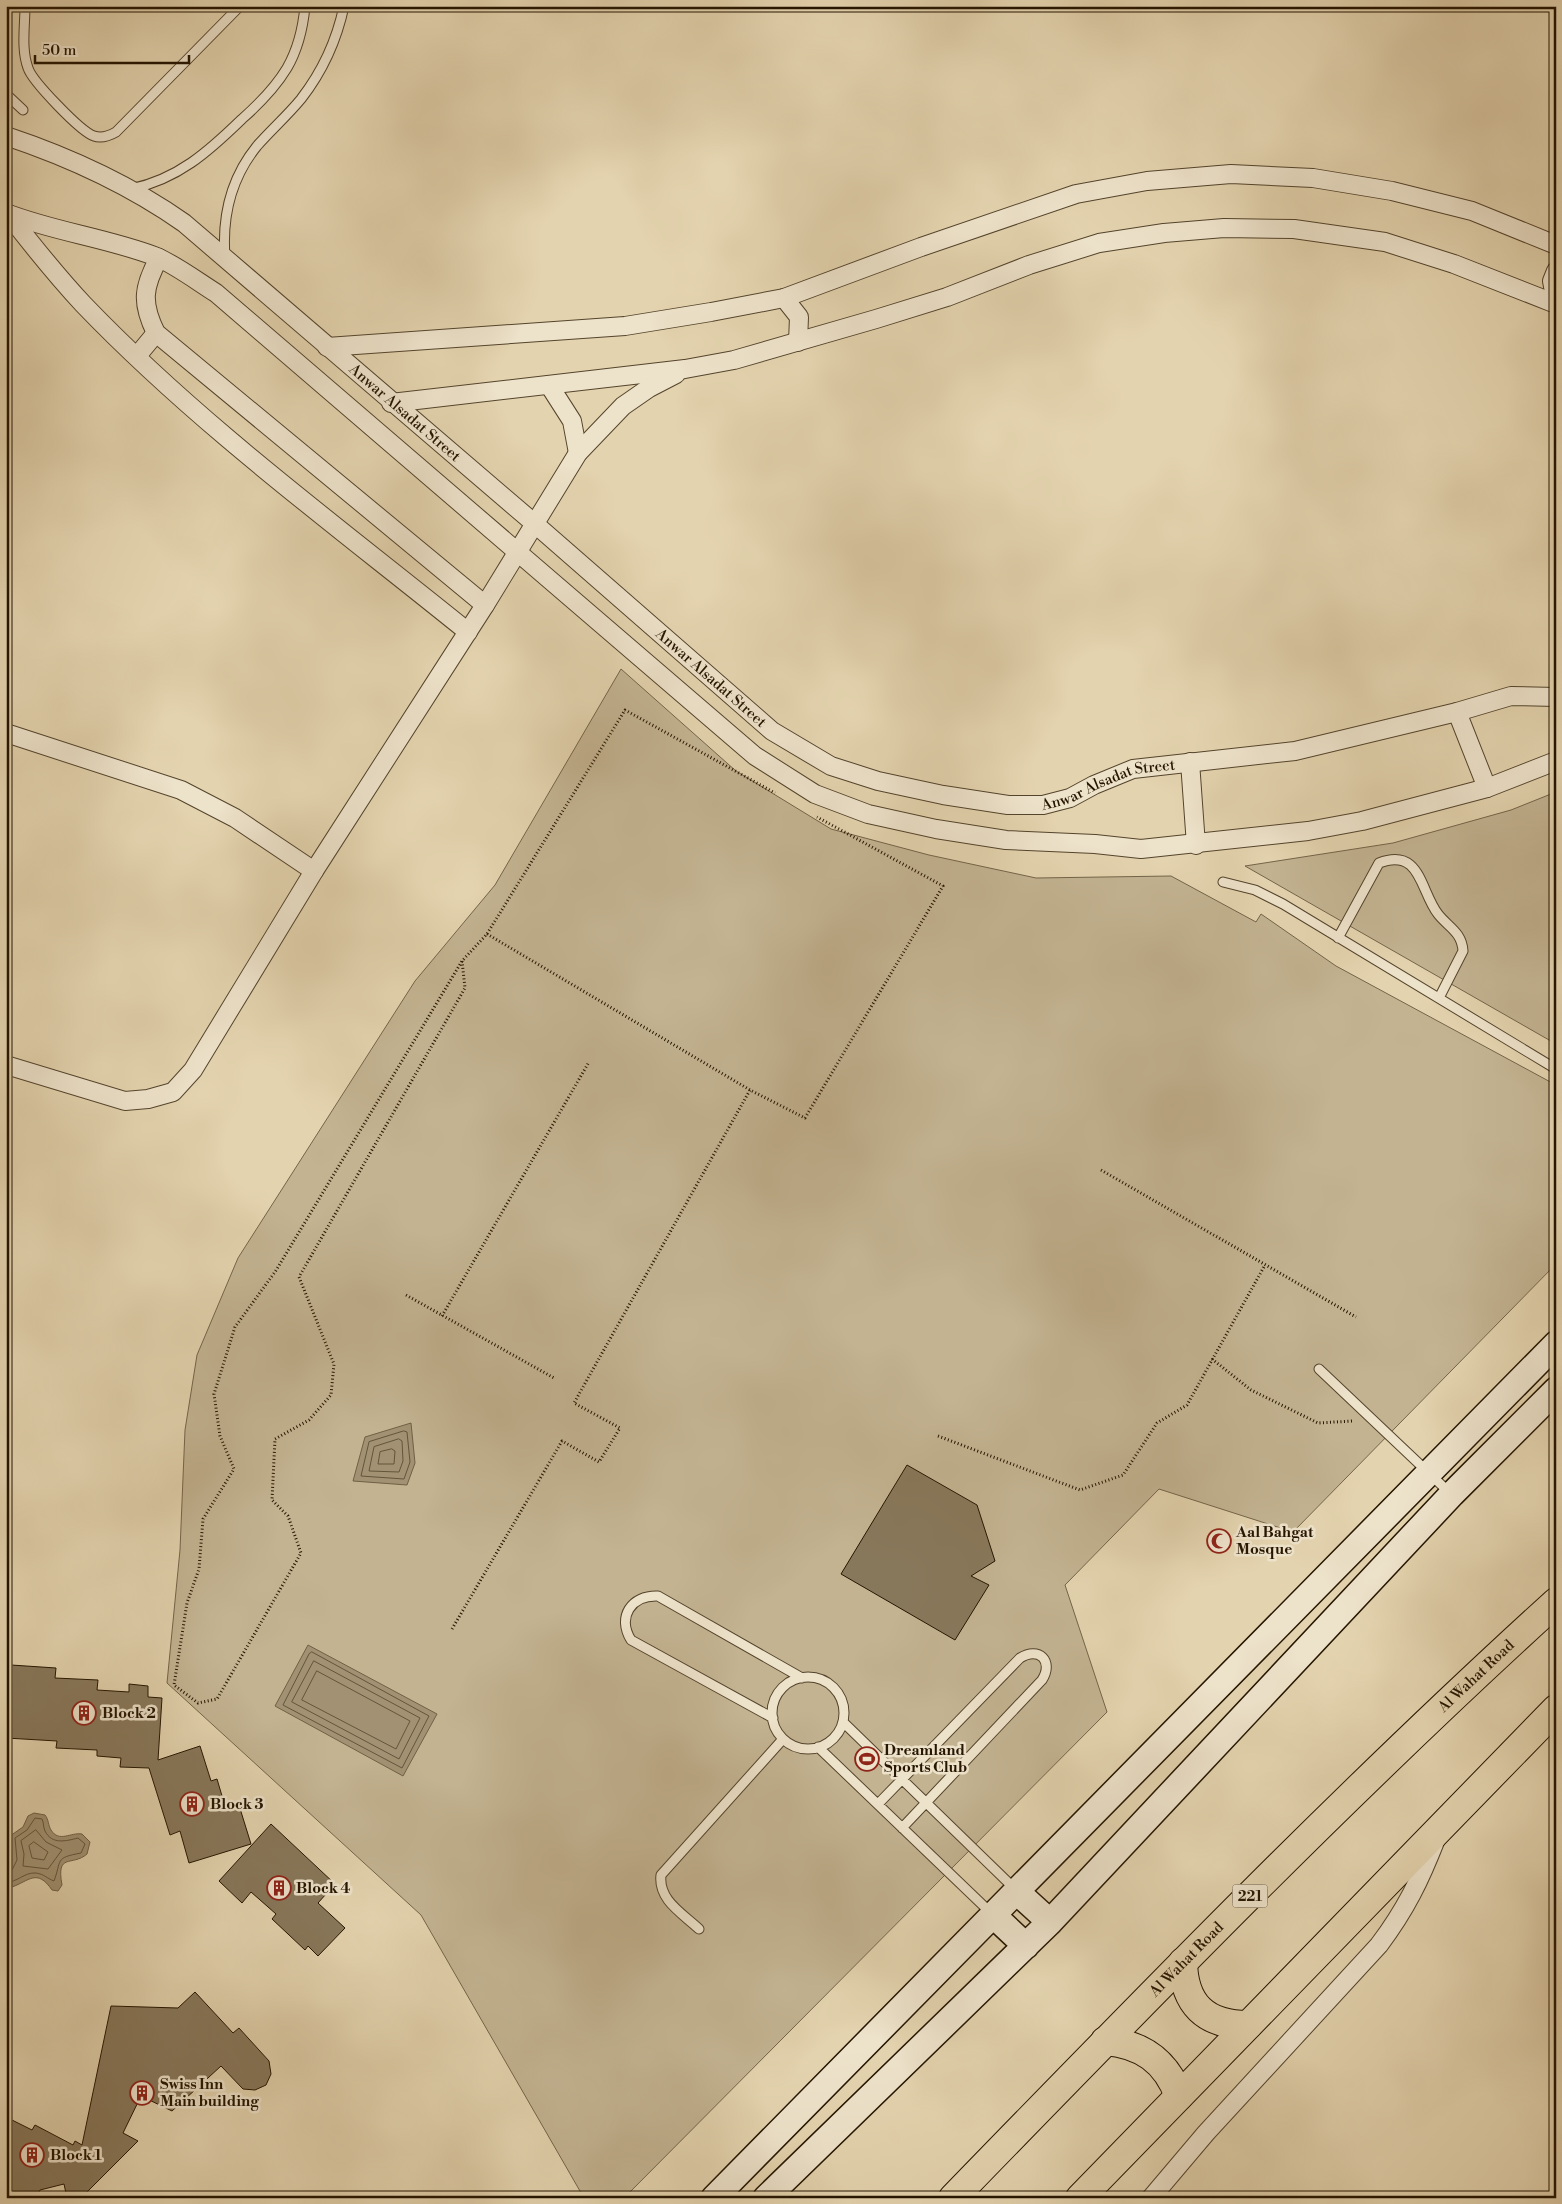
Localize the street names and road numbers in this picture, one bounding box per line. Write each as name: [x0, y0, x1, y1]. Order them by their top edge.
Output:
street label: Anwar Alsadat Street: [344, 359, 465, 467]
street label: Anwar Alsadat Street: [651, 624, 771, 732]
street label: Anwar Alsadat Street: [1038, 755, 1177, 815]
street label: Al Wahat Road: [1433, 1636, 1519, 1717]
road number: 221: [1232, 1884, 1268, 1908]
street label: Al Wahat Road: [1145, 1918, 1228, 2002]

